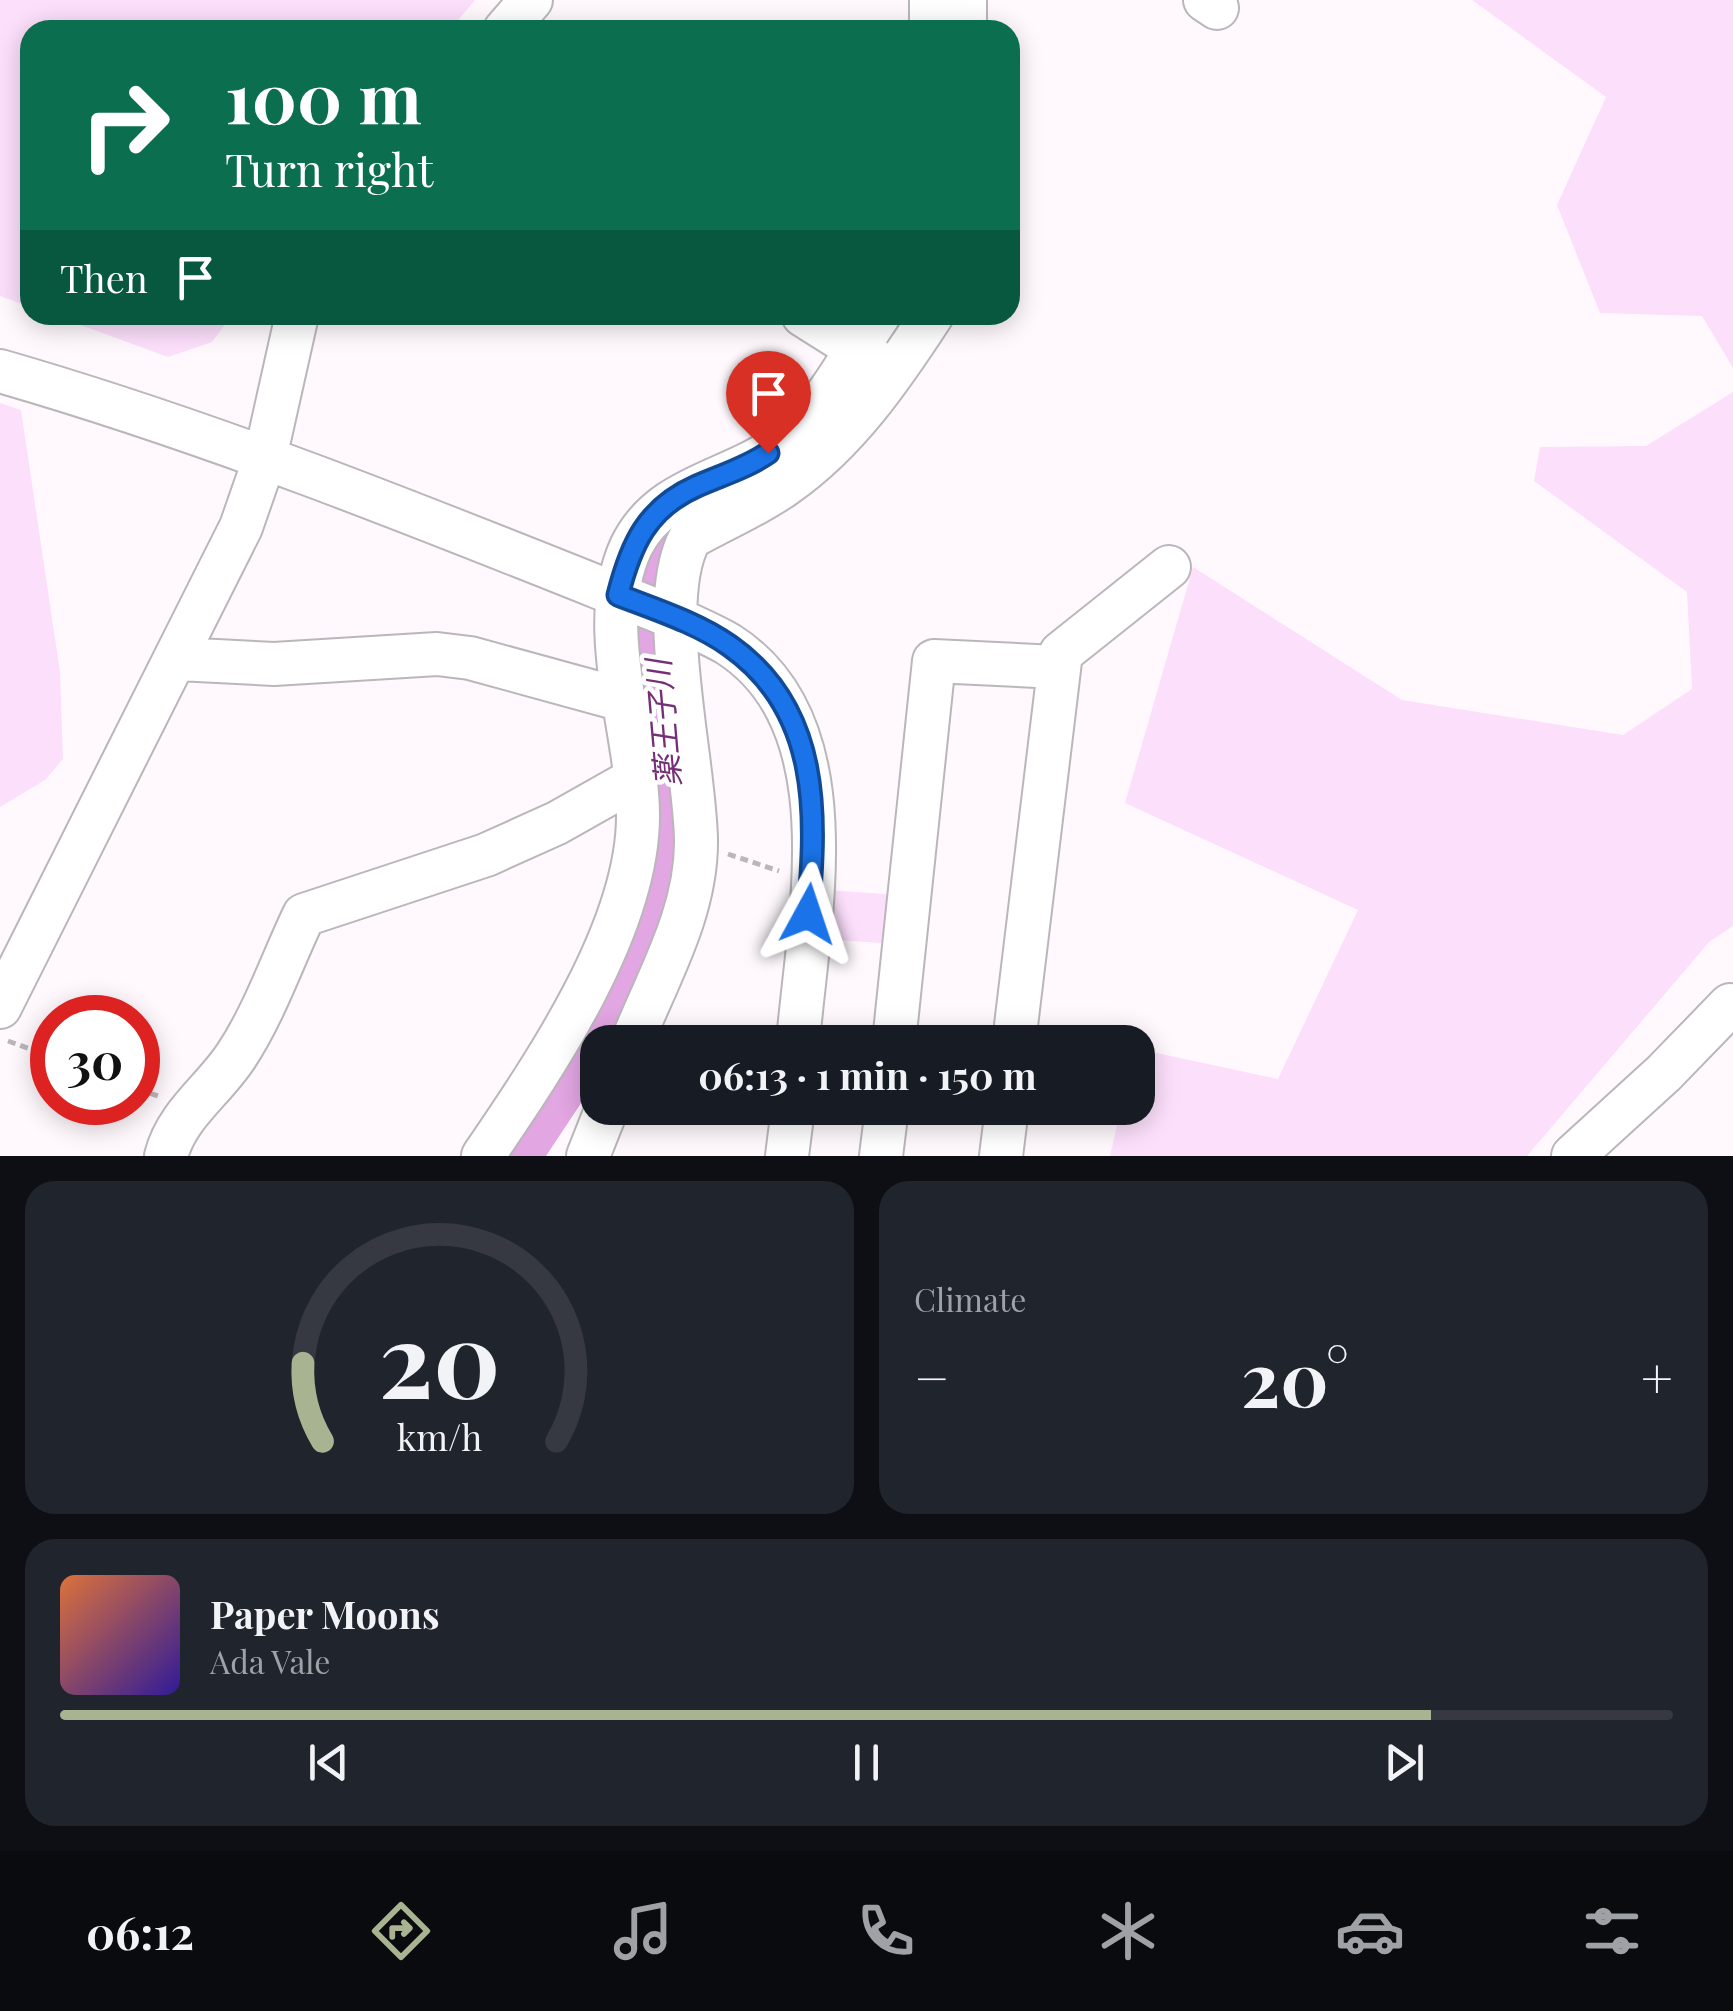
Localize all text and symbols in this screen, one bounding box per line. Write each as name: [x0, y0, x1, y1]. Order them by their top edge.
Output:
text: 100 m: [225, 48, 422, 142]
icon: right: [60, 60, 190, 190]
text: Turn right: [225, 138, 433, 198]
icon: arrive: [168, 250, 223, 305]
text: Then: [60, 252, 148, 303]
pin: [726, 351, 811, 454]
icon: arrive: [741, 366, 796, 421]
water label: 薬王子川: [634, 655, 689, 789]
position arrow: [756, 862, 860, 966]
speed limit sign: 30: [30, 995, 160, 1125]
text: 06:13 · 1 min · 150 m: [698, 1049, 1037, 1100]
text: Climate: [914, 1277, 1026, 1320]
text: 20: [379, 1286, 500, 1425]
text: 20°: [1241, 1326, 1349, 1426]
text: −: [914, 1339, 950, 1413]
text: +: [1641, 1339, 1673, 1413]
text: km/h: [397, 1412, 482, 1460]
text: Paper Moons: [210, 1588, 439, 1639]
text: Ada Vale: [210, 1639, 330, 1682]
icon: previous: [301, 1735, 356, 1790]
icon: pause: [839, 1735, 894, 1790]
icon: next: [1377, 1735, 1432, 1790]
icon: directions: [366, 1896, 436, 1966]
icon: music: [608, 1896, 678, 1966]
icon: phone: [851, 1896, 921, 1966]
icon: climate: [1093, 1896, 1163, 1966]
icon: car: [1335, 1896, 1405, 1966]
icon: filters: [1577, 1896, 1647, 1966]
text: 06:12: [86, 1901, 194, 1961]

